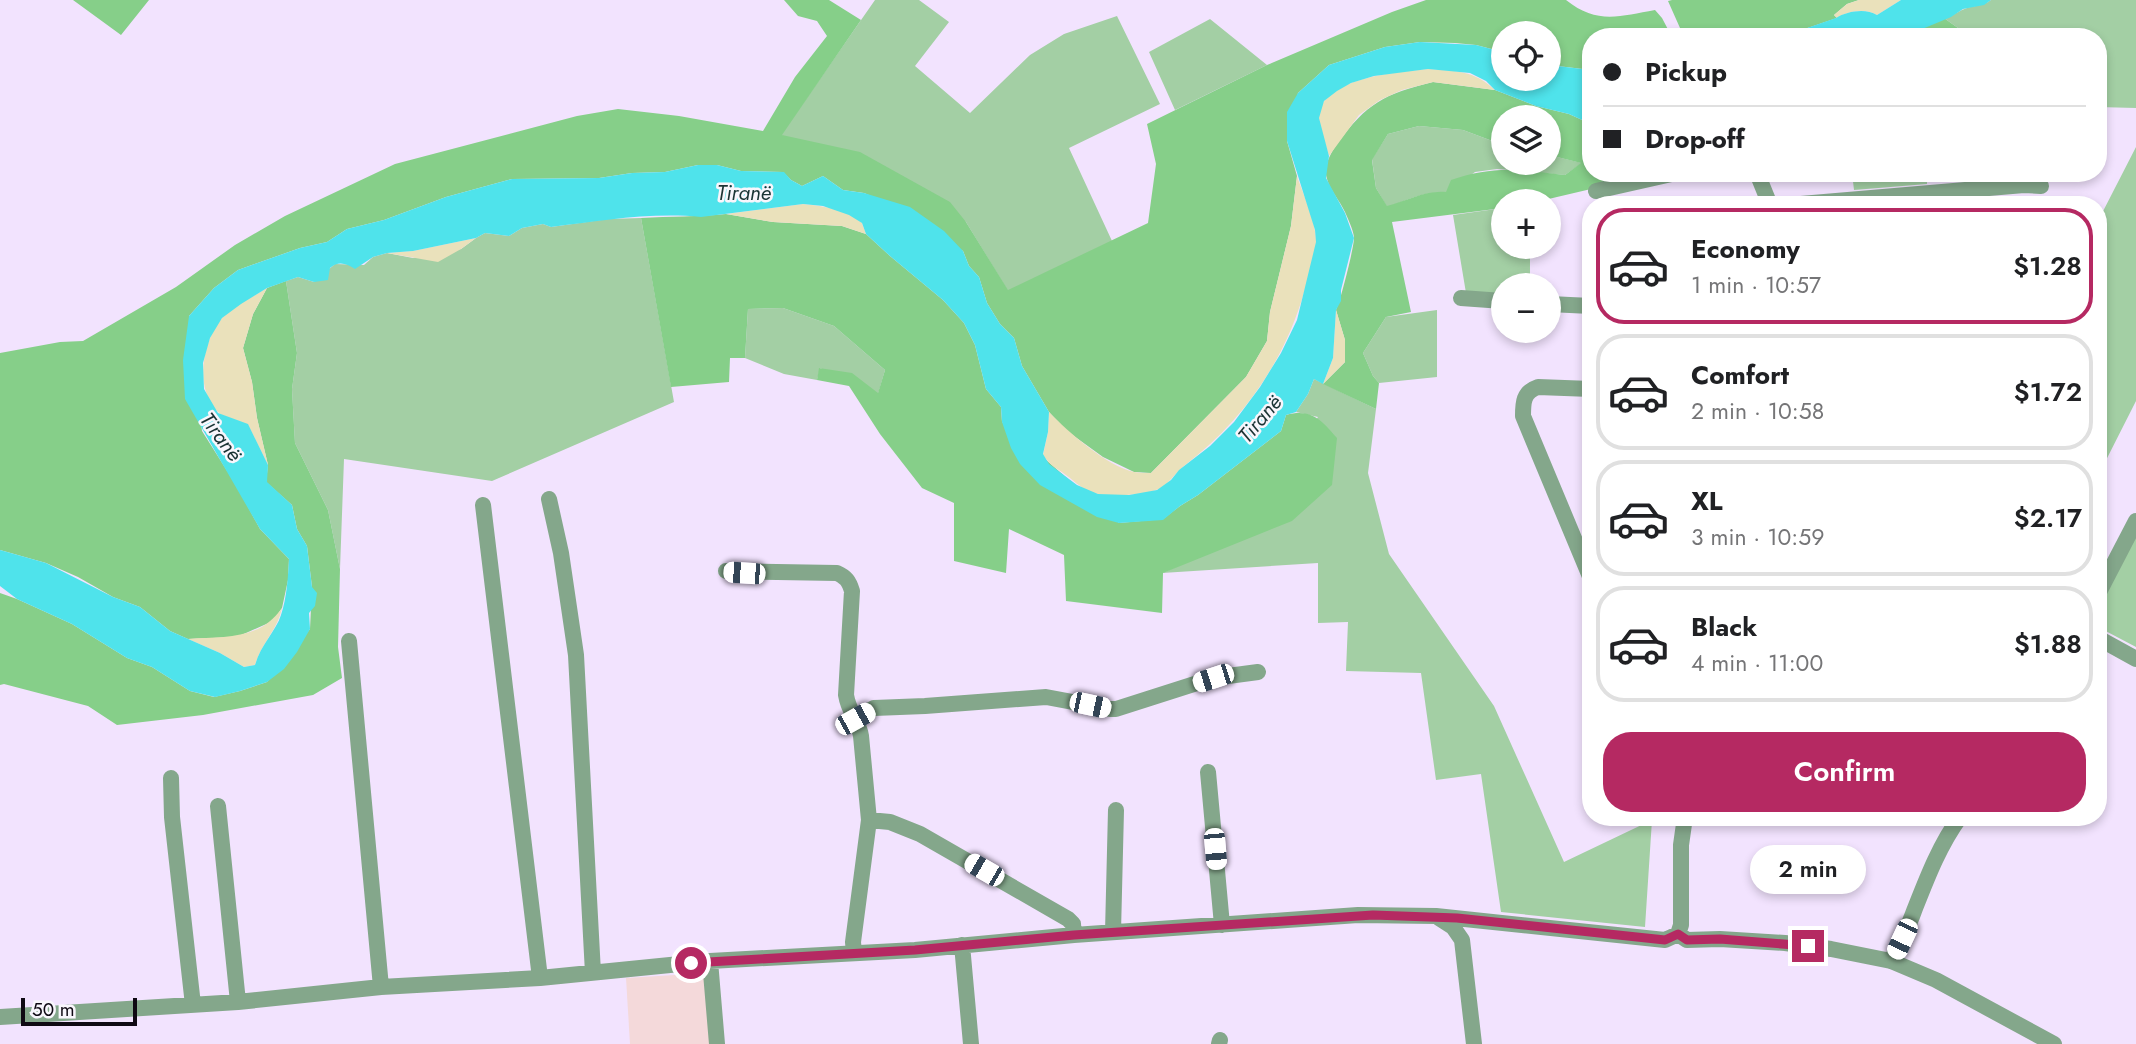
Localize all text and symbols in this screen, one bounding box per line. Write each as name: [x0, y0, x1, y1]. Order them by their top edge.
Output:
map controls: [1491, 21, 1561, 343]
button: locate: [1491, 21, 1561, 91]
text: Pickup: [1645, 53, 1727, 91]
button: layers: [1491, 105, 1561, 175]
text: Drop-off: [1645, 120, 1745, 158]
water label: Tiranë: [717, 178, 772, 208]
button: +: [1491, 189, 1561, 259]
text: Economy: [1691, 230, 1800, 268]
icon: car: [1607, 235, 1670, 298]
text: $1.28: [2013, 247, 2082, 285]
text: 1 min · 10:57: [1691, 268, 1821, 302]
button: −: [1491, 273, 1561, 343]
text: Comfort: [1691, 356, 1789, 394]
icon: car: [1607, 361, 1670, 424]
text: $1.72: [2014, 373, 2082, 411]
water label: Tiranë: [1231, 388, 1289, 450]
text: 2 min · 10:58: [1691, 394, 1824, 428]
water label: Tiranë: [193, 406, 250, 468]
text: XL: [1691, 482, 1723, 520]
icon: car: [1607, 487, 1670, 550]
text: $2.17: [2014, 499, 2082, 537]
text: 3 min · 10:59: [1691, 520, 1824, 554]
car: [723, 561, 766, 585]
text: Black: [1691, 608, 1757, 646]
icon: car: [1607, 613, 1670, 676]
text: $1.88: [2014, 625, 2082, 663]
text: 4 min · 11:00: [1691, 646, 1823, 680]
car: [1190, 662, 1237, 694]
car: [1068, 690, 1113, 720]
car: [832, 700, 879, 738]
button: Confirm: [1603, 732, 2086, 812]
car: [1203, 827, 1228, 871]
callout: 2 min: [1750, 844, 1866, 894]
car: [961, 850, 1008, 890]
text: 2 min: [1778, 852, 1838, 886]
car: [1884, 916, 1921, 962]
route end: [1792, 930, 1824, 962]
route start: [675, 947, 707, 979]
scale bar: [21, 995, 136, 1027]
text: 50 m: [32, 996, 75, 1023]

